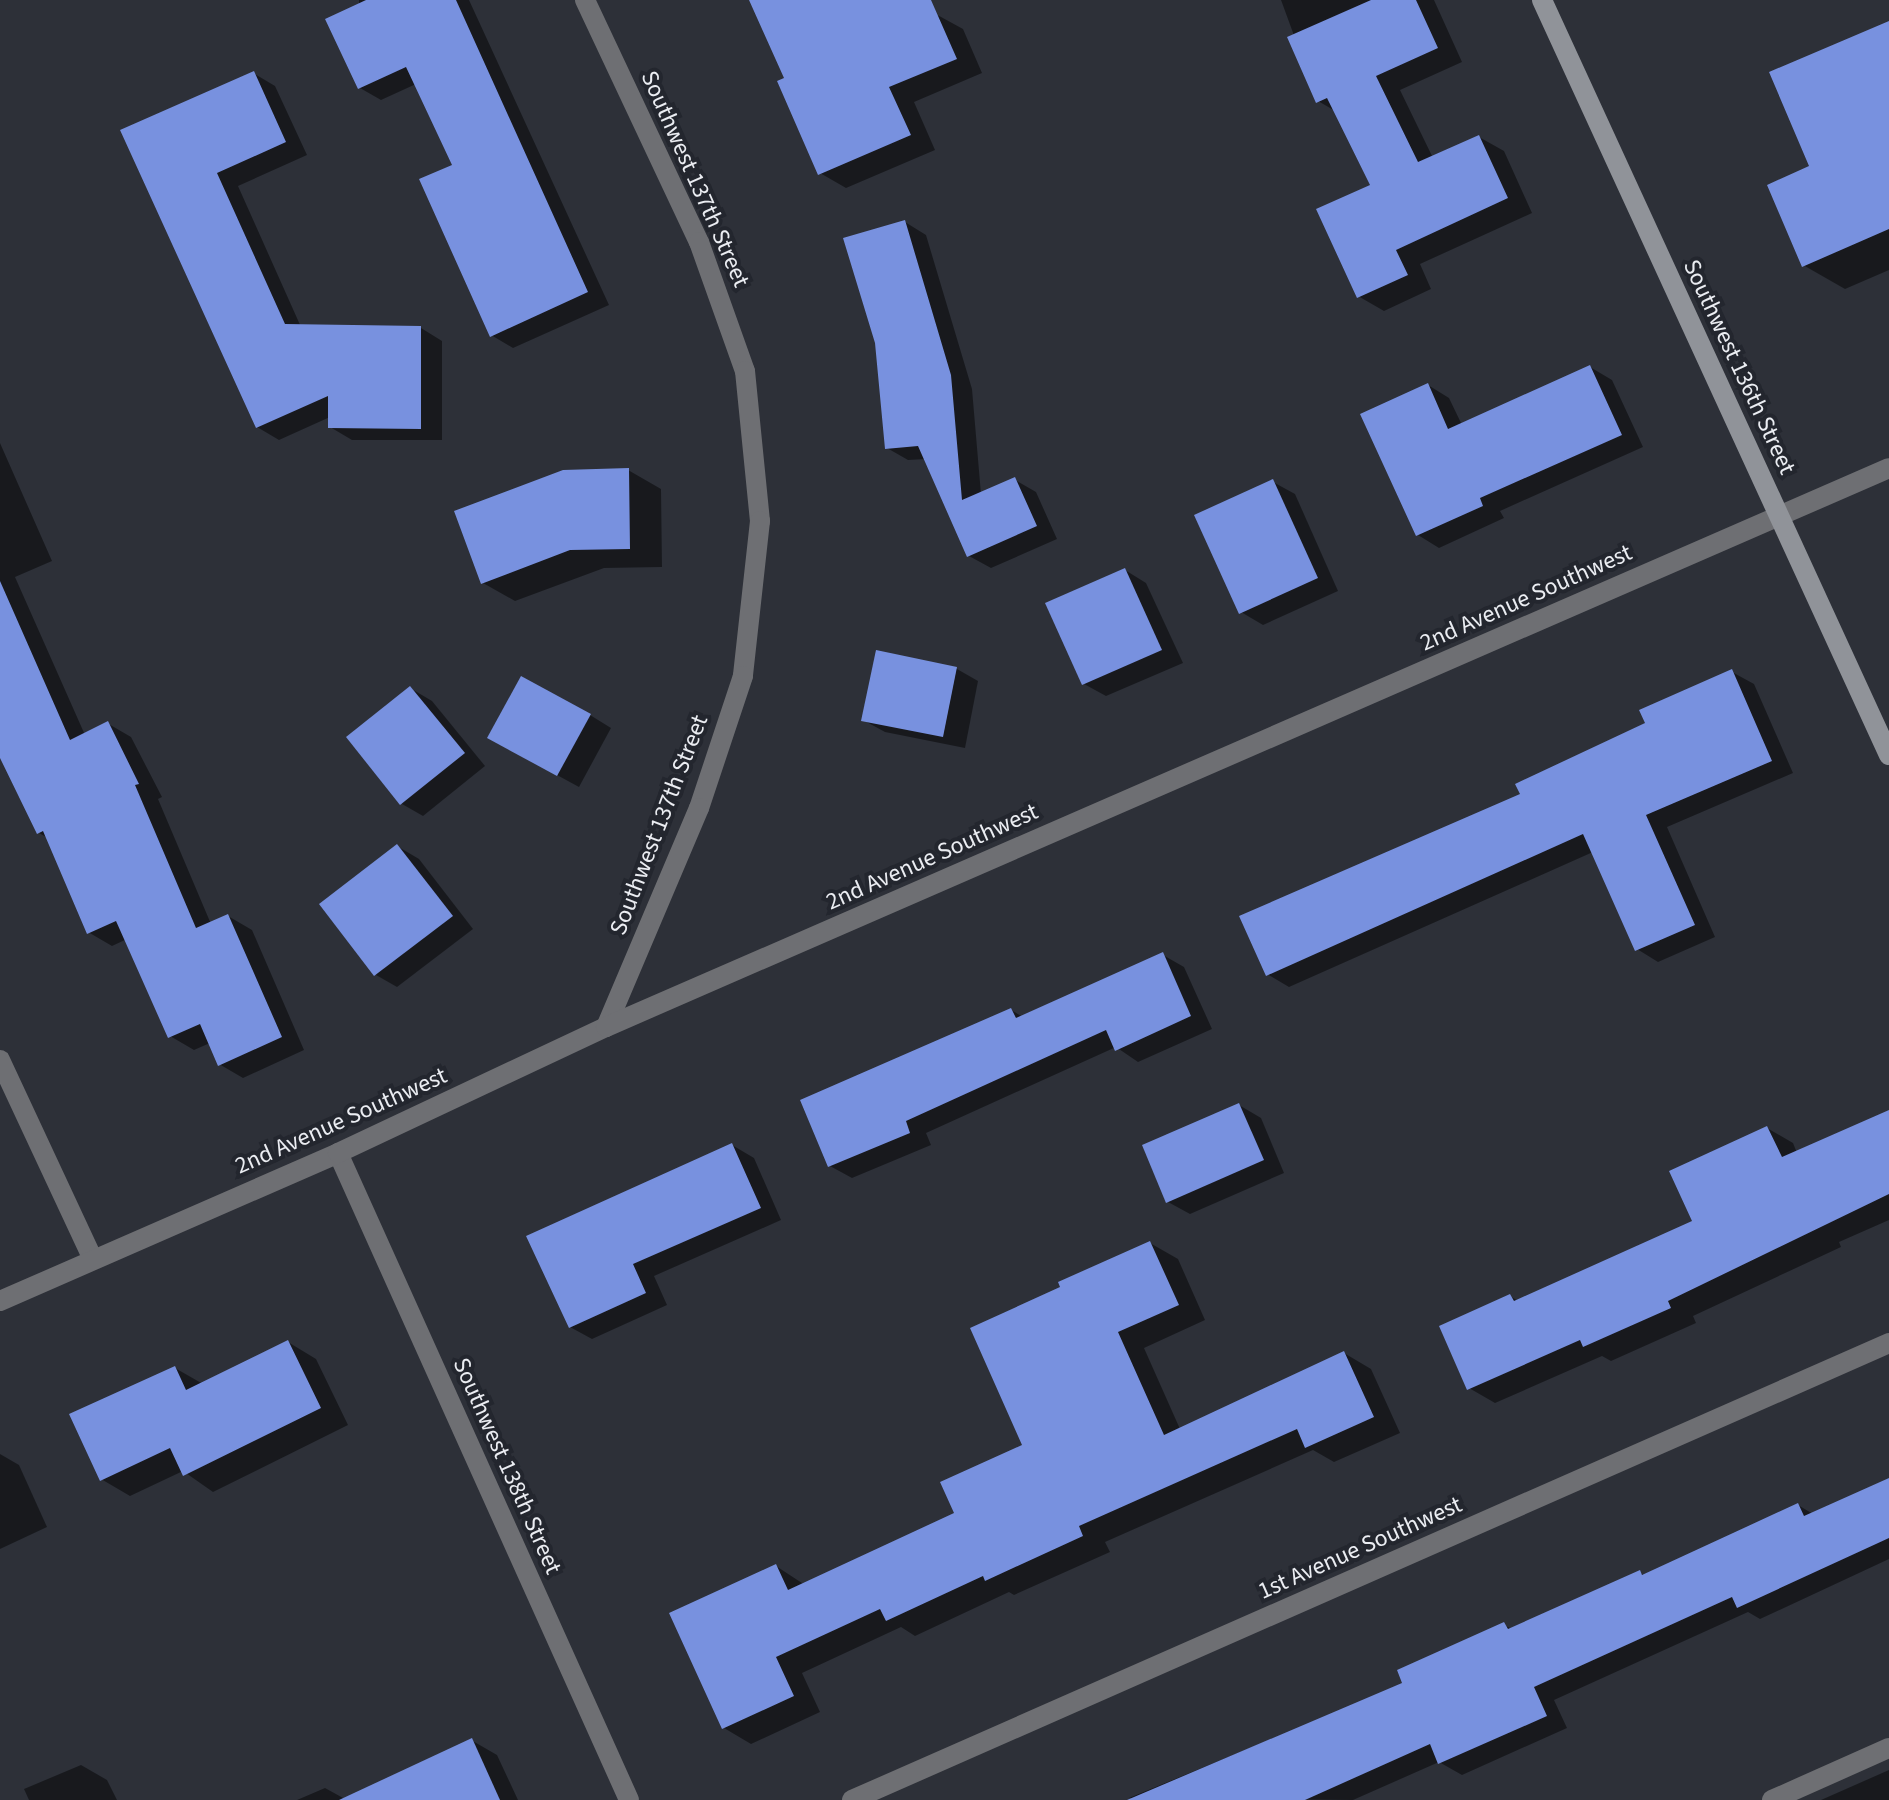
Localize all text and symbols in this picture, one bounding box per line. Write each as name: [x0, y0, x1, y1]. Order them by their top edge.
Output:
street label: Southwest 137th Street: [634, 66, 756, 292]
street label: Southwest 136th Street: [1677, 255, 1801, 479]
street label: 2nd Avenue Southwest: [1416, 538, 1636, 658]
street label: Southwest 137th Street: [604, 711, 714, 939]
street label: 2nd Avenue Southwest: [822, 797, 1042, 917]
street label: 2nd Avenue Southwest: [231, 1061, 451, 1181]
street label: Southwest 138th Street: [446, 1353, 568, 1579]
street label: 1st Avenue Southwest: [1254, 1490, 1466, 1606]

